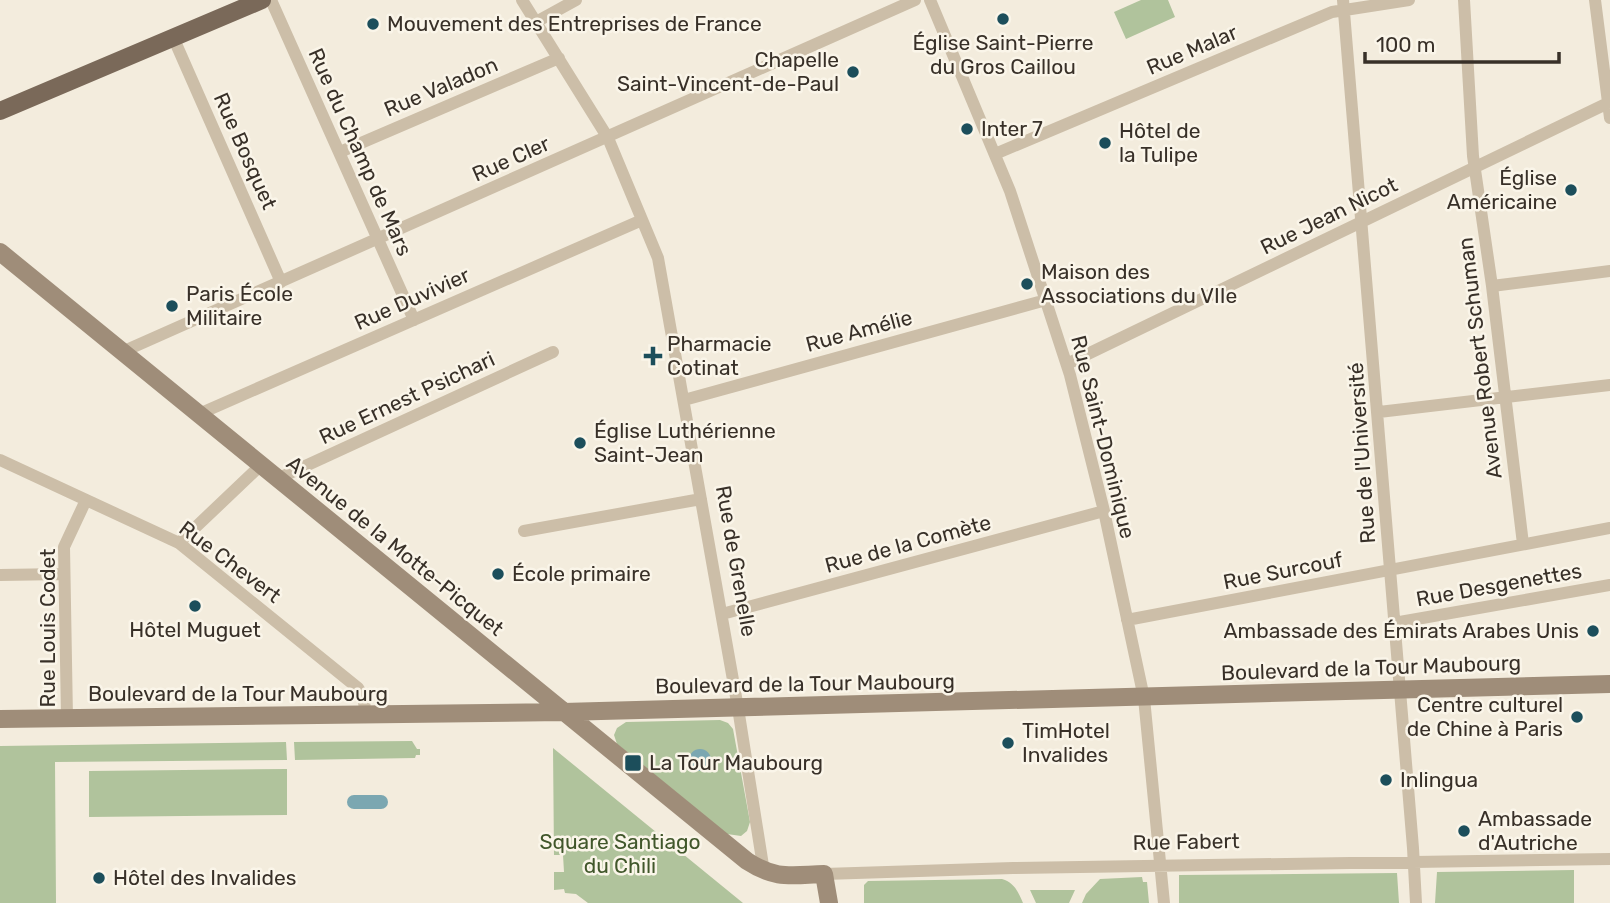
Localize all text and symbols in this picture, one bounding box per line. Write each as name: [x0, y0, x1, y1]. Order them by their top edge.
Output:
place label: Mouvement des Entreprises de France: [387, 11, 762, 36]
marker: Église Saint-Pierre du Gros Caillou: [995, 11, 1011, 27]
marker: Mouvement des Entreprises de France: [365, 16, 381, 32]
street label: Rue Malar: [1143, 19, 1241, 80]
scale bar: [1365, 21, 1559, 65]
place label: Église Saint-Pierre du Gros Caillou: [912, 30, 1094, 79]
text: 100 m: [1376, 32, 1435, 57]
street label: Rue du Champ de Mars: [303, 44, 418, 259]
place label: Chapelle Saint-Vincent-de-Paul: [617, 47, 839, 96]
street label: Rue Valadon: [380, 51, 501, 122]
marker: Chapelle Saint-Vincent-de-Paul: [845, 64, 861, 80]
street label: Rue Bosquet: [209, 89, 282, 213]
place label: Inter 7: [981, 116, 1043, 141]
place label: Hôtel de la Tulipe: [1119, 118, 1200, 167]
marker: Inter 7: [959, 121, 975, 137]
street label: Rue Cler: [468, 130, 553, 187]
marker: Hôtel de la Tulipe: [1097, 135, 1113, 151]
place label: Église Américaine: [1447, 165, 1557, 214]
street label: Rue Jean Nicot: [1256, 172, 1401, 260]
marker: Église Américaine: [1563, 182, 1579, 198]
street label: Avenue Robert Schuman: [1452, 236, 1507, 480]
place label: Maison des Associations du VIIe: [1041, 259, 1237, 308]
street label: Rue Duvivier: [350, 262, 473, 335]
marker: Maison des Associations du VIIe: [1019, 276, 1035, 292]
place label: Paris École Militaire: [186, 281, 293, 330]
marker: Paris École Militaire: [164, 298, 180, 314]
street label: Rue Amélie: [803, 304, 915, 357]
place label: Pharmacie Cotinat: [667, 331, 772, 380]
street label: Rue Saint-Dominique: [1066, 333, 1141, 541]
street label: Rue Ernest Psichari: [315, 346, 499, 449]
marker: Pharmacie Cotinat: [645, 348, 661, 364]
street label: Rue de l'Université: [1343, 362, 1380, 545]
place label: Église Luthérienne Saint-Jean: [594, 418, 776, 467]
marker: Église Luthérienne Saint-Jean: [572, 435, 588, 451]
street label: Avenue de la Motte-Picquet: [282, 450, 509, 641]
street label: Rue de Grenelle: [711, 483, 762, 638]
street label: Rue de la Comète: [822, 509, 994, 578]
street label: Rue Chevert: [175, 515, 286, 608]
street label: Rue Surcouf: [1221, 547, 1345, 594]
street label: Rue Louis Codet: [35, 549, 60, 707]
street label: Rue Desgenettes: [1414, 558, 1584, 611]
place label: École primaire: [512, 561, 651, 586]
marker: École primaire: [490, 566, 506, 582]
marker: Hôtel Muguet: [187, 598, 203, 614]
place label: Hôtel Muguet: [129, 617, 261, 642]
place label: Ambassade des Émirats Arabes Unis: [1224, 618, 1579, 643]
marker: Ambassade des Émirats Arabes Unis: [1585, 623, 1601, 639]
street label: Boulevard de la Tour Maubourg: [1221, 650, 1521, 685]
street label: Boulevard de la Tour Maubourg: [655, 668, 955, 699]
street label: Boulevard de la Tour Maubourg: [88, 681, 388, 706]
place label: Centre culturel de Chine à Paris: [1407, 692, 1563, 741]
marker: Centre culturel de Chine à Paris: [1569, 709, 1585, 725]
place label: TimHotel Invalides: [1022, 718, 1110, 767]
marker: TimHotel Invalides: [1000, 735, 1016, 751]
place label: La Tour Maubourg: [649, 750, 823, 775]
marker: La Tour Maubourg: [623, 753, 643, 773]
place label: Inlingua: [1400, 767, 1478, 792]
marker: Inlingua: [1378, 772, 1394, 788]
place label: Ambassade d'Autriche: [1478, 806, 1592, 855]
marker: Ambassade d'Autriche: [1456, 823, 1472, 839]
street label: Rue Fabert: [1132, 828, 1240, 855]
park label: Square Santiago du Chili: [539, 829, 701, 878]
place label: Hôtel des Invalides: [113, 865, 296, 890]
marker: Hôtel des Invalides: [91, 870, 107, 886]

